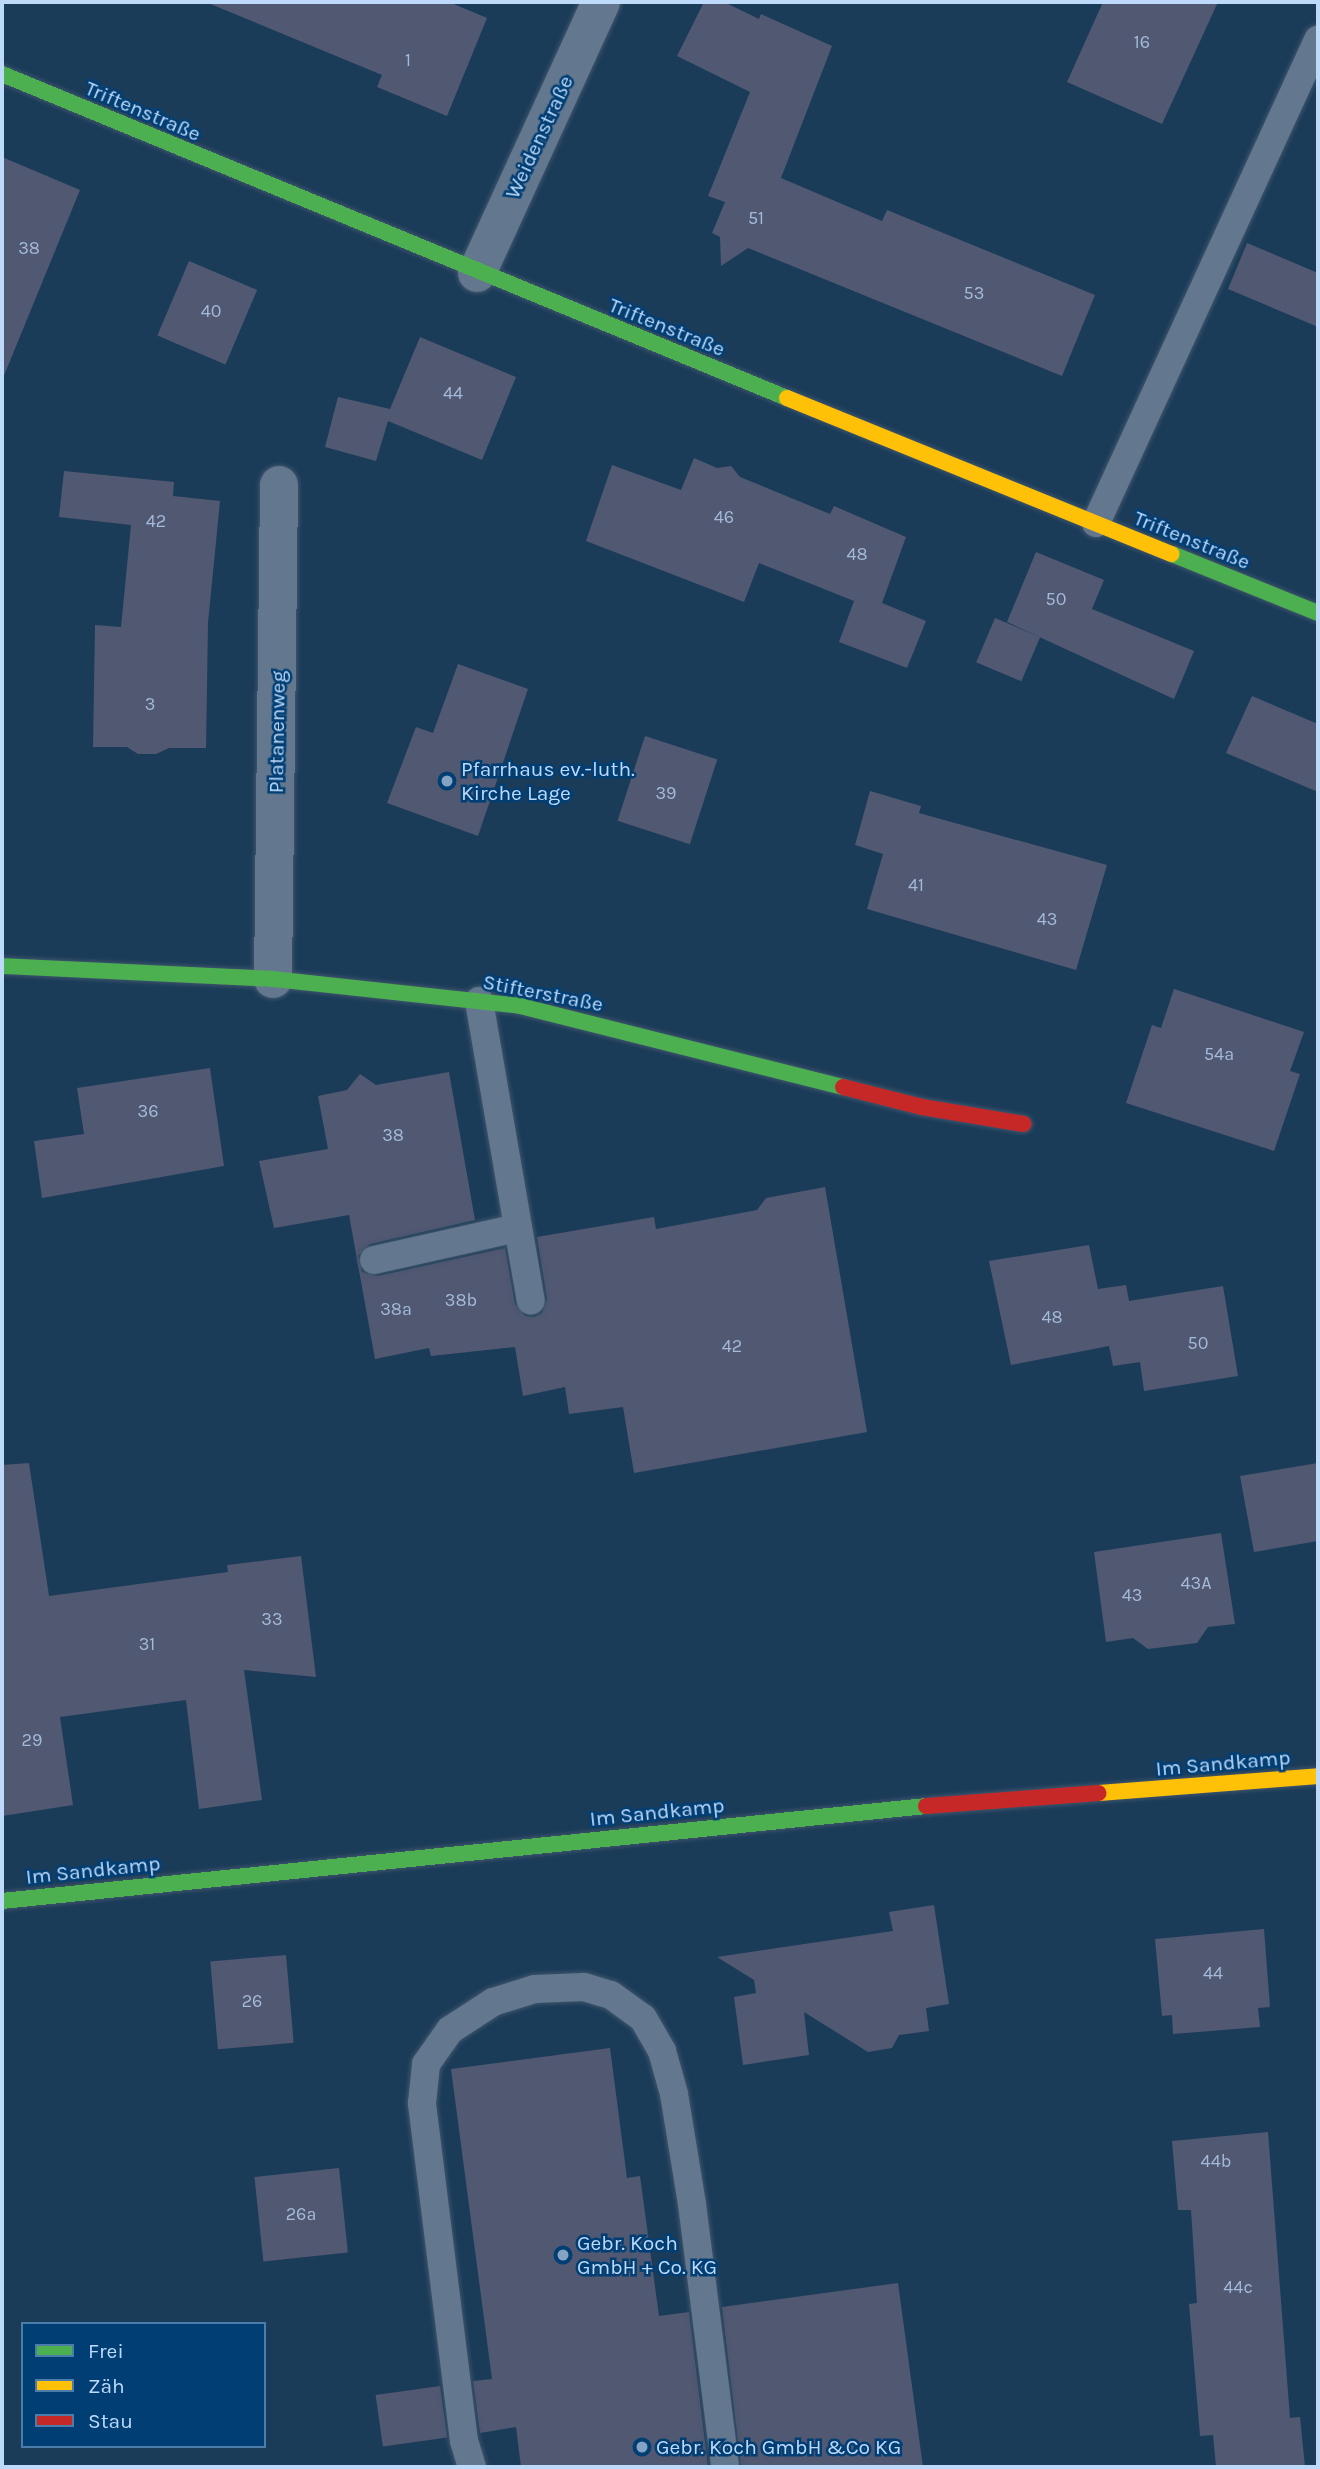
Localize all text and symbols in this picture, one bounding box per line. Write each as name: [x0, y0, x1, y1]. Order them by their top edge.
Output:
house number: 16: [1134, 31, 1150, 53]
house number: 1: [405, 49, 411, 71]
street label: Weidenstraße: [500, 71, 578, 203]
street label: Triftenstraße: [81, 75, 205, 147]
house number: 51: [748, 207, 764, 229]
house number: 38: [18, 237, 40, 259]
house number: 53: [964, 282, 984, 304]
street label: Triftenstraße: [605, 292, 729, 362]
house number: 40: [201, 300, 221, 322]
house number: 44: [443, 382, 463, 404]
street label: Triftenstraße: [1130, 505, 1254, 575]
house number: 46: [714, 506, 734, 528]
house number: 42: [146, 510, 166, 532]
house number: 48: [846, 543, 868, 565]
house number: 50: [1046, 588, 1066, 610]
street label: Platanenweg: [263, 671, 291, 793]
house number: 3: [145, 693, 155, 715]
place label: Pfarrhaus ev.-luth. Kirche Lage: [461, 756, 635, 806]
marker: Pfarrhaus ev.-luth. Kirche Lage: [439, 773, 455, 789]
house number: 39: [655, 782, 677, 804]
house number: 41: [908, 874, 924, 896]
house number: 43: [1037, 908, 1057, 930]
street label: Stifterstraße: [481, 969, 605, 1017]
house number: 54a: [1204, 1043, 1234, 1065]
house number: 36: [138, 1100, 158, 1122]
house number: 38: [382, 1124, 404, 1146]
house number: 38b: [445, 1289, 477, 1311]
house number: 38a: [380, 1298, 412, 1320]
house number: 48: [1041, 1306, 1063, 1328]
house number: 50: [1188, 1332, 1208, 1354]
house number: 42: [722, 1335, 742, 1357]
house number: 43A: [1180, 1572, 1212, 1594]
house number: 43: [1122, 1584, 1142, 1606]
house number: 33: [261, 1608, 283, 1630]
house number: 31: [139, 1633, 155, 1655]
house number: 29: [22, 1729, 42, 1751]
street label: Im Sandkamp: [1155, 1745, 1291, 1781]
street label: Im Sandkamp: [588, 1792, 726, 1832]
street label: Im Sandkamp: [24, 1850, 162, 1890]
house number: 44: [1203, 1962, 1223, 1984]
house number: 26: [242, 1990, 262, 2012]
house number: 44b: [1201, 2150, 1231, 2172]
house number: 26a: [286, 2203, 316, 2225]
place label: Gebr. Koch GmbH + Co. KG: [577, 2230, 717, 2280]
marker: Gebr. Koch GmbH + Co. KG: [555, 2247, 571, 2263]
house number: 44c: [1223, 2276, 1253, 2298]
legend: [21, 2322, 266, 2448]
text: Frei: [88, 2339, 124, 2363]
text: Zäh: [88, 2374, 125, 2398]
text: Stau: [88, 2409, 133, 2433]
place label: Gebr. Koch GmbH &Co KG: [656, 2434, 901, 2460]
marker: Gebr. Koch GmbH &Co KG: [634, 2439, 650, 2455]

